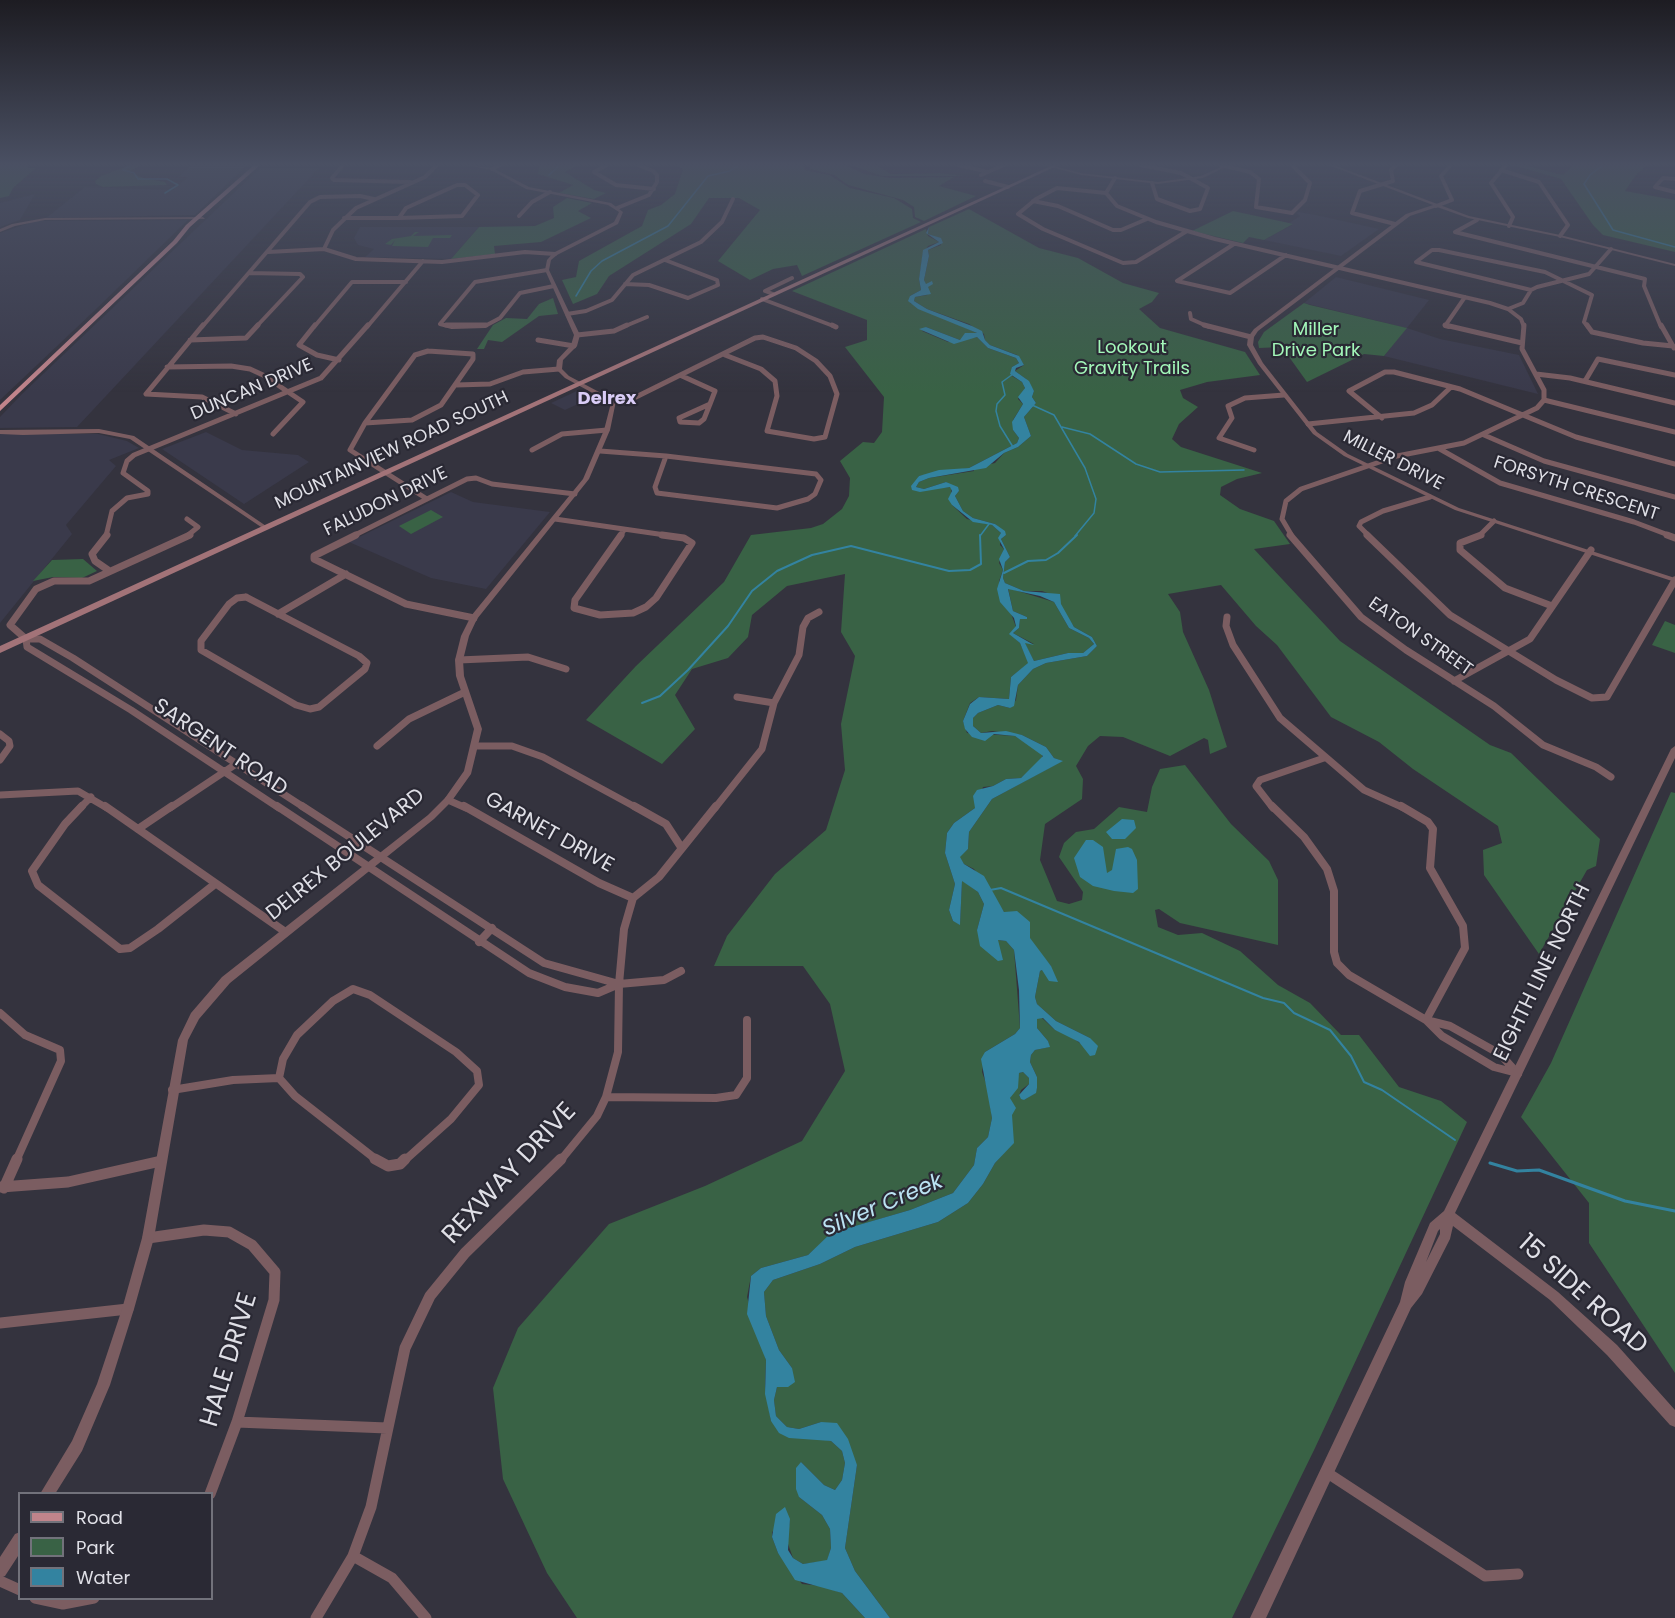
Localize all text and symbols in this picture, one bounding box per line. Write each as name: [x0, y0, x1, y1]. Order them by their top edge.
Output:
park label: Miller Drive Park: [1272, 319, 1360, 362]
park label: Lookout Gravity Trails: [1074, 337, 1190, 380]
street label: DUNCAN DRIVE: [188, 355, 316, 425]
street label: MOUNTAINVIEW ROAD SOUTH: [272, 387, 512, 515]
district label: Delrex: [578, 388, 636, 410]
street label: MILLER DRIVE: [1339, 426, 1447, 496]
street label: FORSYTH CRESCENT: [1491, 452, 1661, 526]
street label: FALUDON DRIVE: [321, 463, 451, 541]
street label: EATON STREET: [1364, 593, 1476, 681]
street label: SARGENT ROAD: [148, 694, 292, 802]
street label: DELREX BOULEVARD: [262, 783, 430, 927]
street label: GARNET DRIVE: [480, 787, 618, 879]
street label: EIGHTH LINE NORTH: [1489, 880, 1597, 1066]
street label: REXWAY DRIVE: [437, 1097, 583, 1251]
water label: Silver Creek: [819, 1169, 947, 1243]
street label: 15 SIDE ROAD: [1511, 1229, 1653, 1361]
street label: HALE DRIVE: [195, 1289, 265, 1431]
legend: [18, 1492, 213, 1600]
text: Road: [76, 1505, 123, 1530]
text: Park: [76, 1535, 115, 1560]
text: Water: [76, 1565, 130, 1590]

